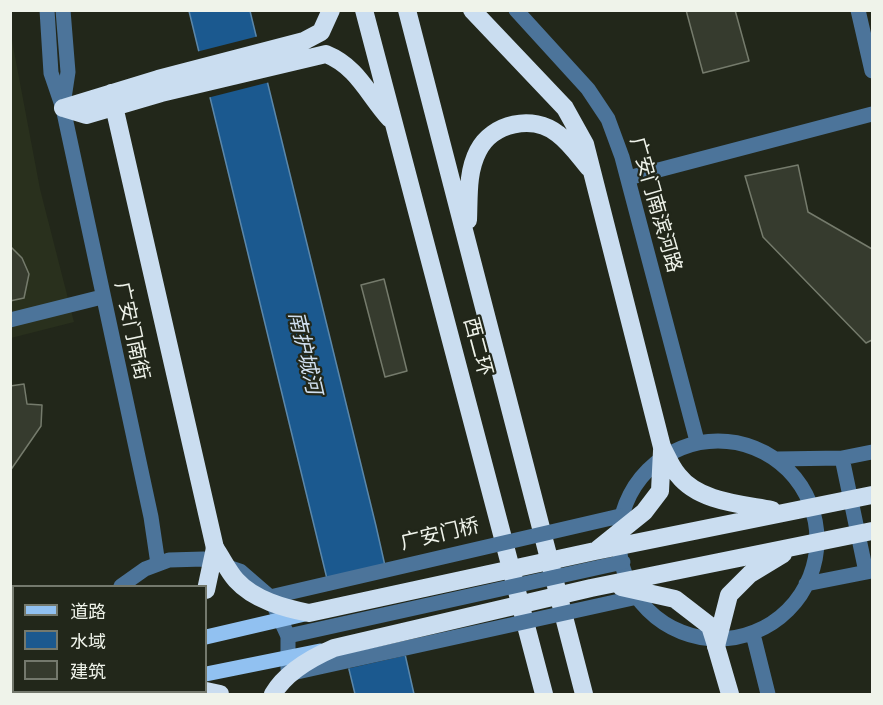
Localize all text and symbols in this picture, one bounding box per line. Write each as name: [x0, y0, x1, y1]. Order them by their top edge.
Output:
street label: 广安门南滨河路: [624, 134, 686, 276]
street label: 广安门南街: [109, 280, 153, 382]
water label: 南护城河: [282, 309, 326, 397]
street label: 西二环: [458, 315, 496, 379]
street label: 广安门桥: [398, 514, 482, 556]
legend: [12, 585, 207, 693]
text: 道路: [70, 599, 106, 624]
text: 水域: [70, 629, 106, 654]
text: 建筑: [70, 659, 106, 684]

